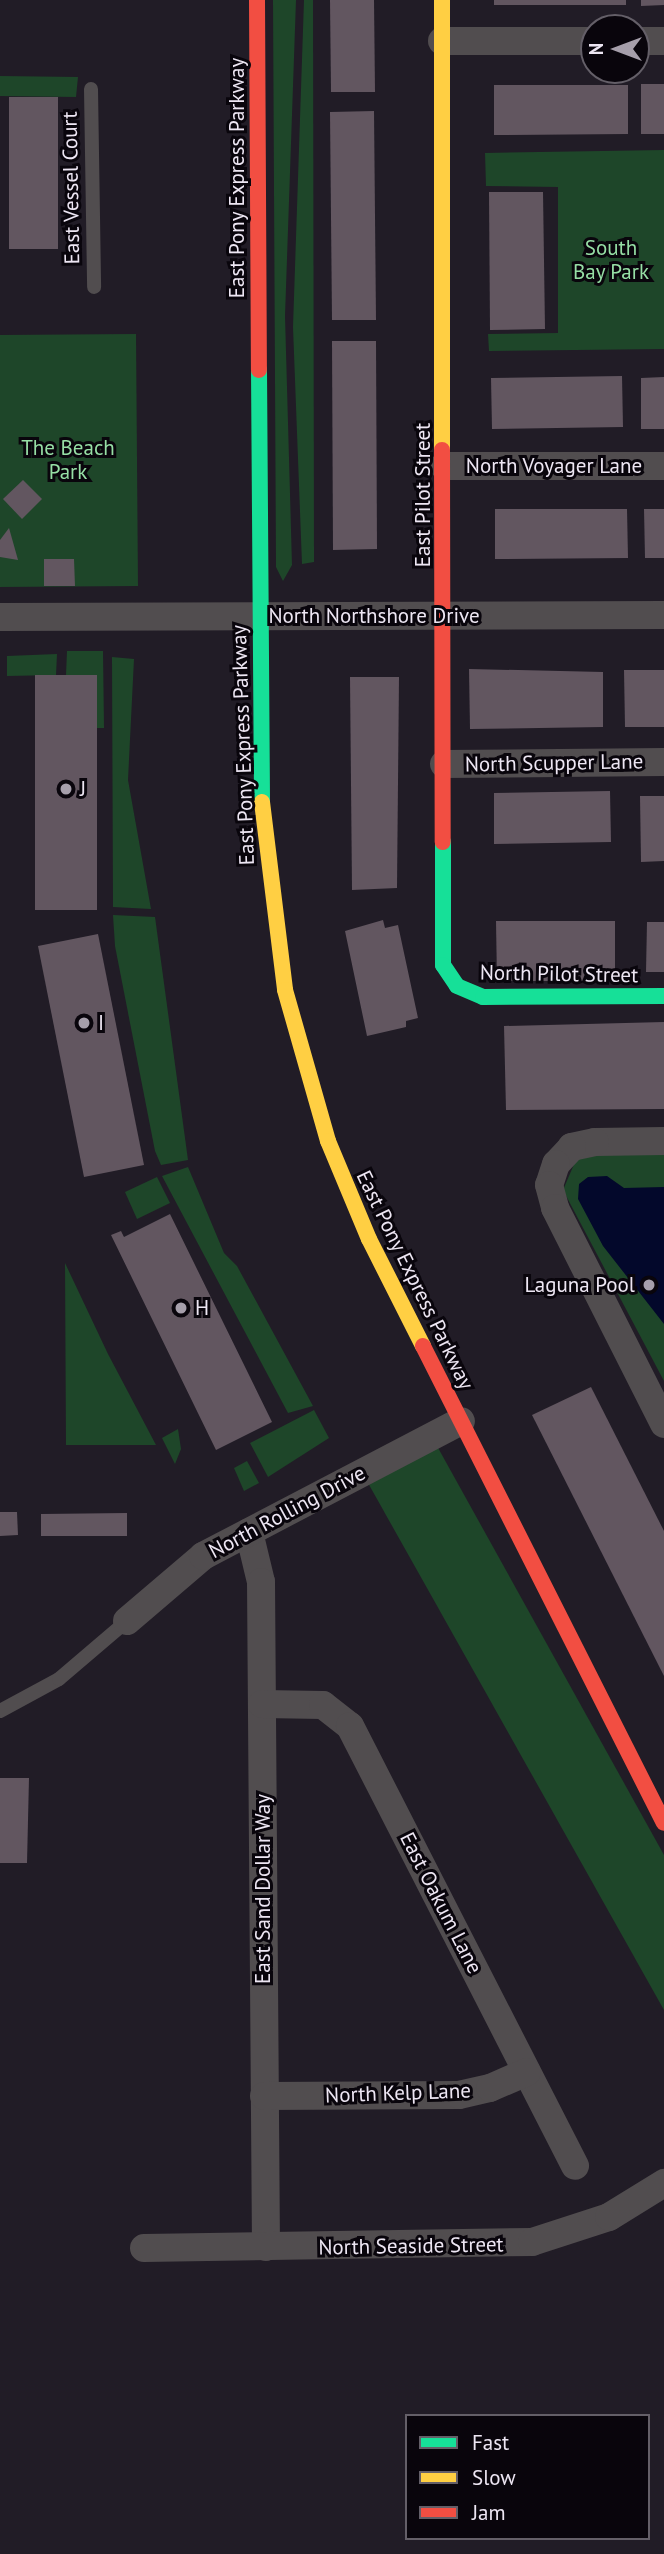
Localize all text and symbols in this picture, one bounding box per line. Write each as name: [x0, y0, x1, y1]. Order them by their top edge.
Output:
north arrow: [580, 14, 650, 84]
text: N: [584, 43, 608, 55]
street label: East Pony Express Parkway: [224, 57, 250, 299]
street label: East Vessel Court: [57, 111, 85, 265]
park label: South Bay Park: [573, 235, 649, 285]
street label: East Pilot Street: [410, 423, 436, 567]
park label: The Beach Park: [21, 435, 115, 485]
street label: North Voyager Lane: [466, 453, 642, 479]
street label: North Northshore Drive: [268, 603, 480, 629]
street label: East Pony Express Parkway: [226, 624, 260, 866]
street label: North Scupper Lane: [465, 749, 643, 777]
place label: J: [80, 776, 86, 802]
marker: J: [58, 781, 74, 797]
street label: North Pilot Street: [480, 960, 638, 988]
place label: I: [98, 1010, 104, 1036]
marker: I: [76, 1015, 92, 1031]
street label: East Pony Express Parkway: [351, 1166, 479, 1394]
place label: Laguna Pool: [524, 1272, 635, 1298]
marker: Laguna Pool: [641, 1277, 657, 1293]
place label: H: [195, 1295, 209, 1321]
marker: H: [173, 1300, 189, 1316]
street label: North Rolling Drive: [205, 1460, 369, 1564]
street label: East Sand Dollar Way: [250, 1794, 276, 1984]
street label: East Oakum Lane: [395, 1828, 487, 1978]
street label: North Kelp Lane: [325, 2078, 471, 2108]
street label: North Seaside Street: [318, 2232, 504, 2260]
legend: [405, 2414, 650, 2540]
text: Fast: [472, 2429, 509, 2456]
text: Slow: [472, 2464, 516, 2491]
text: Jam: [472, 2499, 506, 2526]

